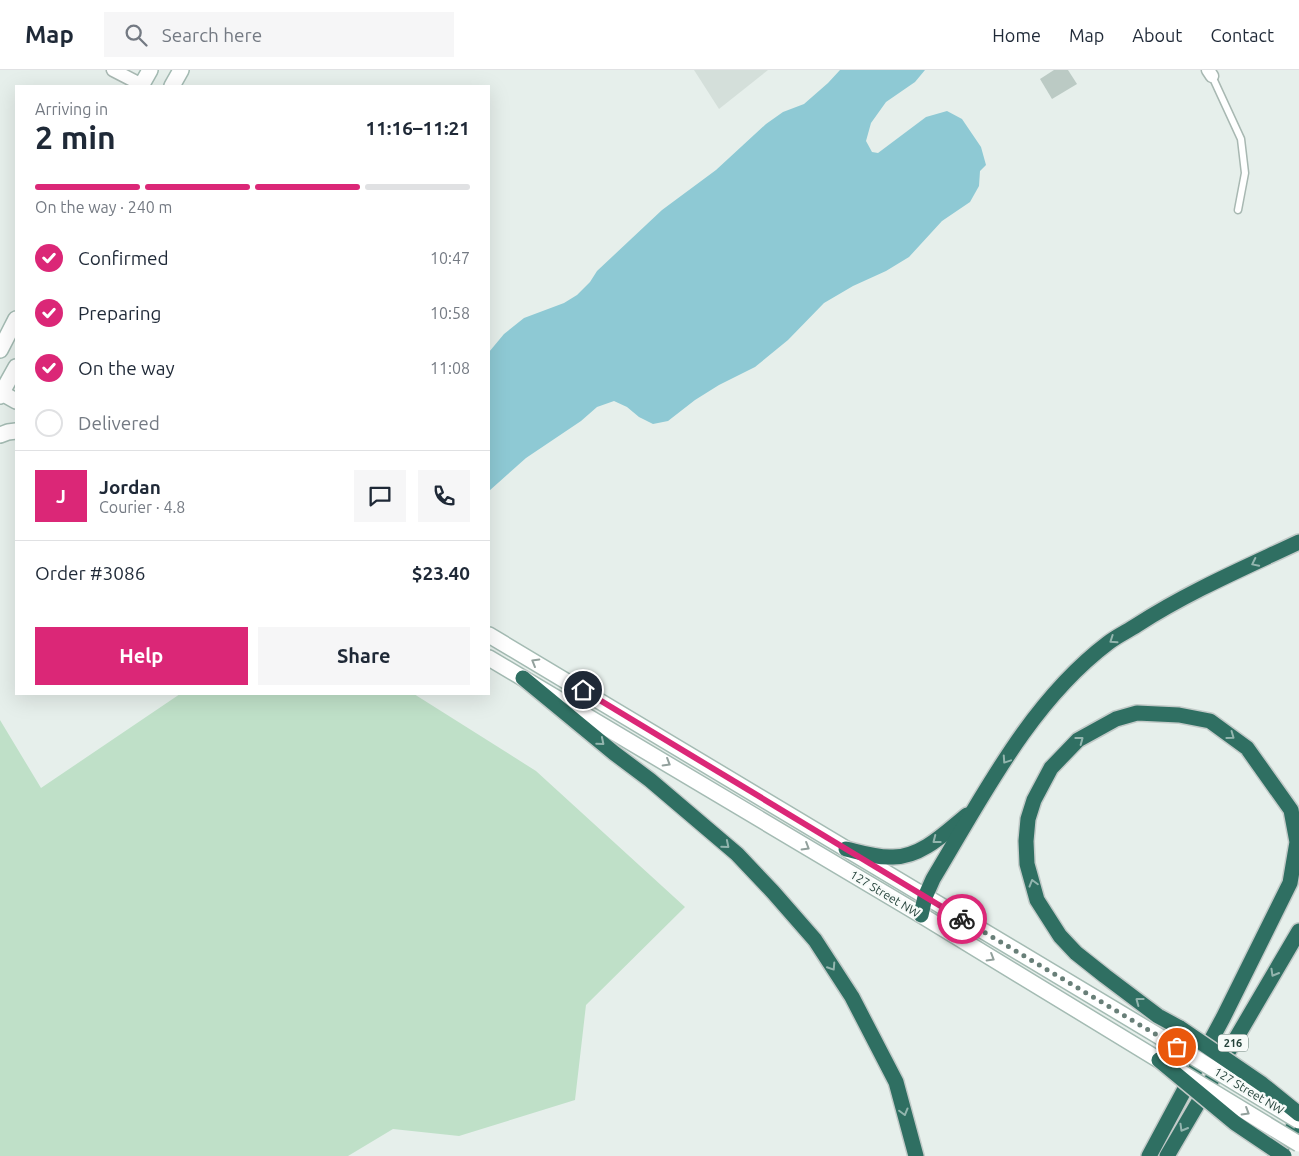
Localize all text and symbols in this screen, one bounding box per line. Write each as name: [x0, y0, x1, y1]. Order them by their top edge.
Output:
search box: [104, 12, 454, 57]
text: Map: [25, 21, 74, 48]
icon: search: [122, 21, 150, 49]
text: Search here: [162, 24, 262, 46]
text: Home: [992, 25, 1041, 45]
text: Map: [1069, 25, 1104, 45]
text: About: [1132, 25, 1182, 45]
text: Contact: [1210, 25, 1274, 45]
text: Arriving in: [35, 100, 108, 118]
text: 11:16–11:21: [365, 117, 470, 139]
text: 2 min: [35, 119, 116, 155]
text: On the way · 240 m: [35, 198, 172, 216]
icon: check: [35, 244, 63, 272]
text: Confirmed: [78, 247, 169, 269]
text: 10:47: [430, 249, 470, 267]
icon: check: [35, 299, 63, 327]
text: Preparing: [78, 302, 162, 324]
text: 10:58: [430, 304, 470, 322]
icon: check: [35, 354, 63, 382]
text: On the way: [78, 357, 175, 379]
text: 11:08: [430, 359, 470, 377]
text: Delivered: [78, 412, 160, 434]
button: chat: [354, 470, 406, 522]
button: phone: [418, 470, 470, 522]
text: Jordan: [99, 476, 161, 498]
text: J: [56, 485, 66, 507]
text: Courier · 4.8: [99, 498, 185, 516]
one-way arrow: [1251, 557, 1260, 567]
text: Order #3086: [35, 562, 145, 584]
text: $23.40: [412, 562, 470, 584]
button: Help: [35, 627, 248, 685]
button: Share: [258, 627, 470, 685]
one-way arrow: [1109, 634, 1118, 644]
one-way arrow: [531, 658, 540, 668]
pin: [562, 669, 604, 711]
icon: home: [569, 676, 597, 704]
one-way arrow: [1225, 730, 1235, 739]
one-way arrow: [595, 736, 604, 745]
one-way arrow: [1074, 737, 1083, 745]
one-way arrow: [1003, 754, 1012, 764]
one-way arrow: [661, 757, 670, 767]
one-way arrow: [933, 834, 942, 842]
one-way arrow: [721, 840, 730, 849]
one-way arrow: [801, 840, 810, 850]
street label: 127 Street NW: [848, 868, 922, 919]
one-way arrow: [1028, 880, 1038, 888]
courier: [937, 894, 987, 944]
icon: bike: [948, 905, 976, 933]
one-way arrow: [985, 951, 994, 961]
one-way arrow: [826, 962, 836, 971]
one-way arrow: [1271, 967, 1281, 976]
one-way arrow: [1136, 999, 1145, 1007]
pin: [1156, 1026, 1198, 1068]
icon: bag: [1163, 1033, 1191, 1061]
road number: 216: [1218, 1034, 1248, 1051]
street label: 127 Street NW: [1212, 1065, 1286, 1116]
one-way arrow: [1241, 1106, 1250, 1115]
one-way arrow: [898, 1108, 909, 1117]
one-way arrow: [1180, 1123, 1190, 1132]

